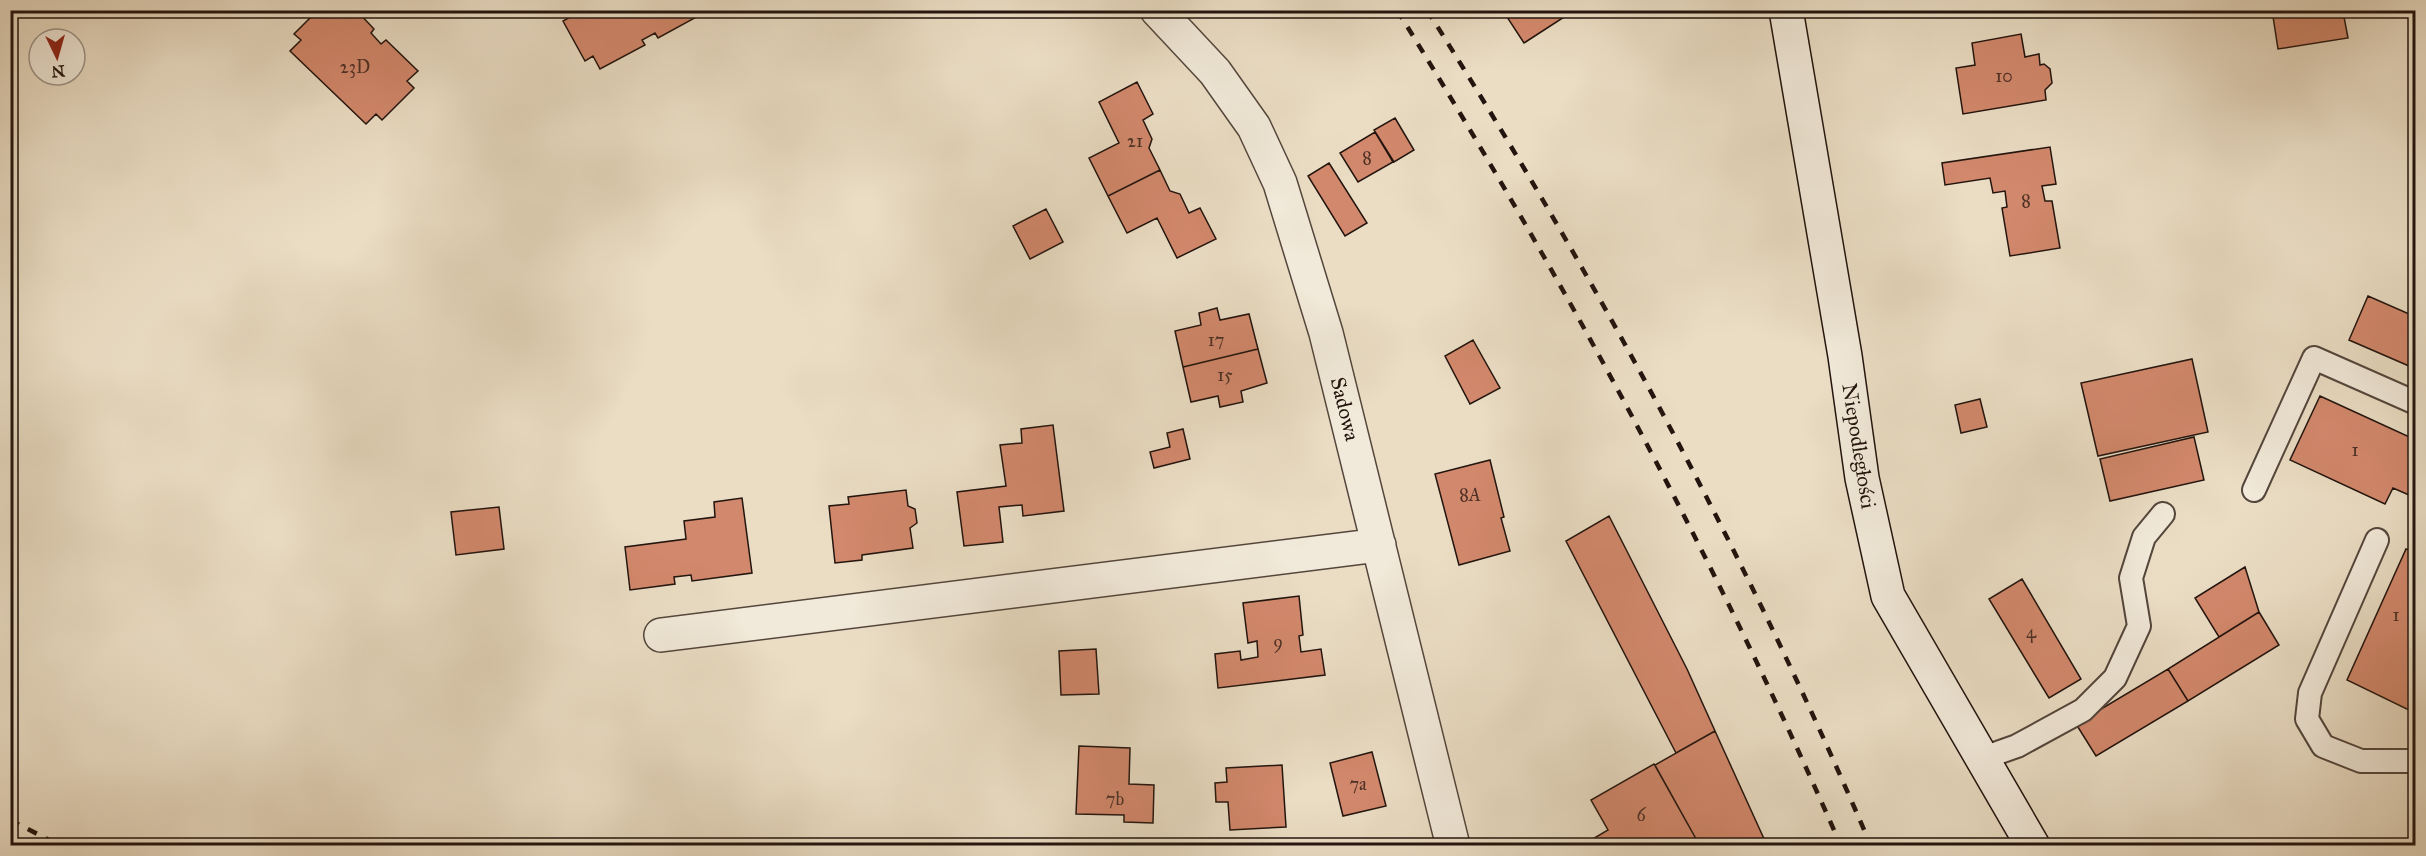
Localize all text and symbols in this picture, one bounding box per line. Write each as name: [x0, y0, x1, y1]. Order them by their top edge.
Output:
north arrow: [27, 27, 87, 87]
house number: 23D: [340, 56, 370, 78]
text: N: [50, 61, 66, 82]
house number: 10: [1995, 65, 2013, 87]
house number: 21: [1127, 130, 1143, 152]
house number: 8: [1362, 147, 1372, 169]
house number: 8: [2021, 190, 2031, 212]
house number: 17: [1208, 329, 1224, 351]
house number: 15: [1217, 364, 1233, 386]
street label: Sadowa: [1325, 374, 1365, 444]
street label: Niepodległości: [1836, 381, 1882, 511]
house number: 1: [2351, 439, 2359, 461]
house number: 8A: [1459, 484, 1481, 506]
house number: 1: [2392, 604, 2400, 626]
house number: 4: [2026, 621, 2037, 643]
house number: 9: [1273, 631, 1283, 653]
house number: 7a: [1349, 773, 1367, 795]
house number: 7b: [1106, 788, 1124, 810]
house number: 6: [1636, 804, 1646, 826]

